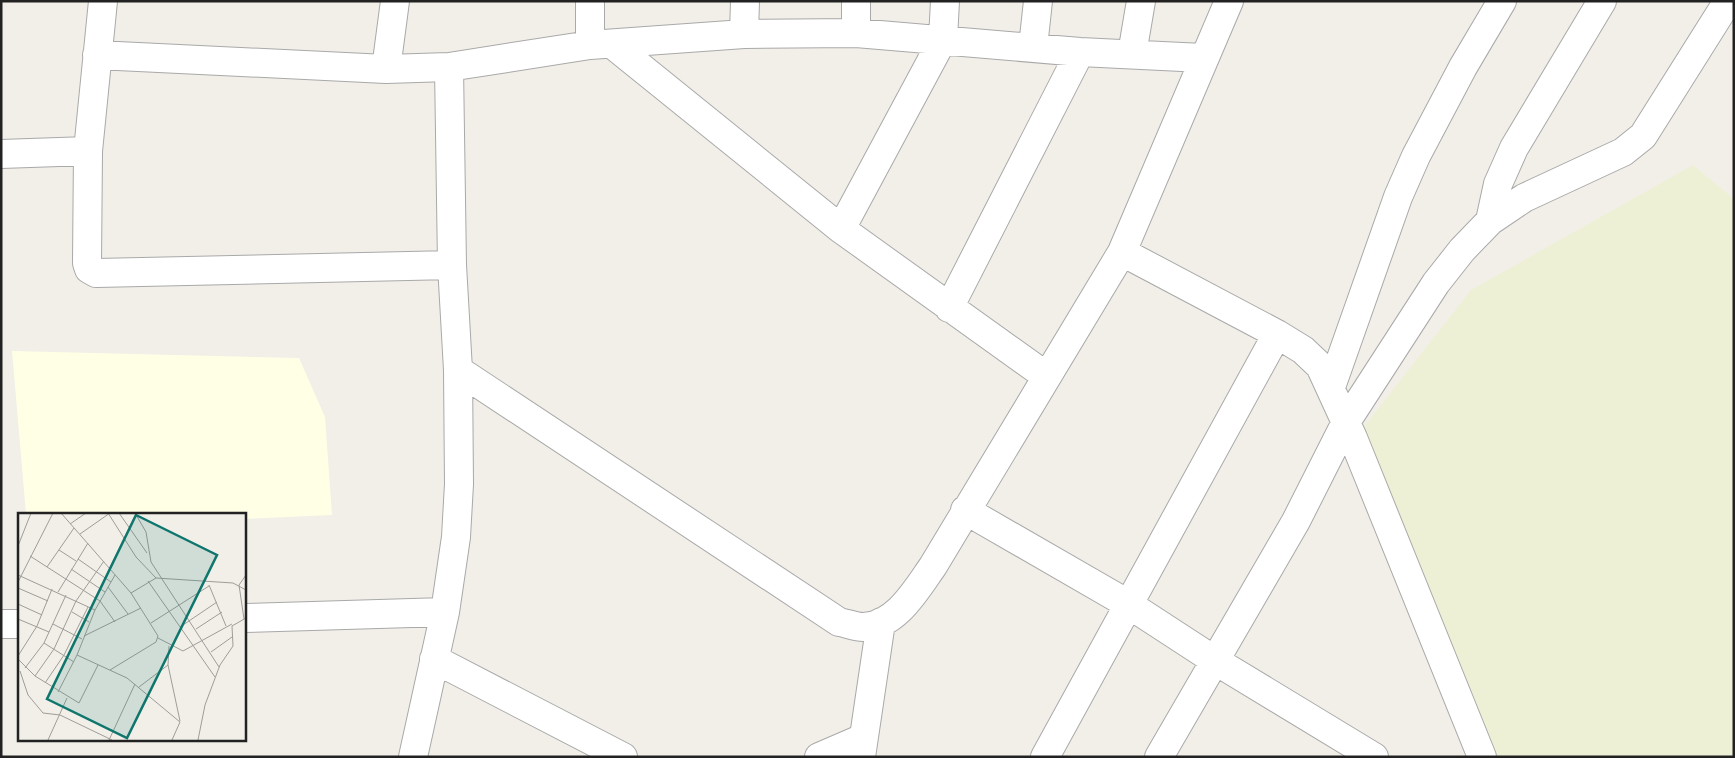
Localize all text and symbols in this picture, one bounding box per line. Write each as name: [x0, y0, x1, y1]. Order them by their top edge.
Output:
inset map: [18, 513, 245, 740]

